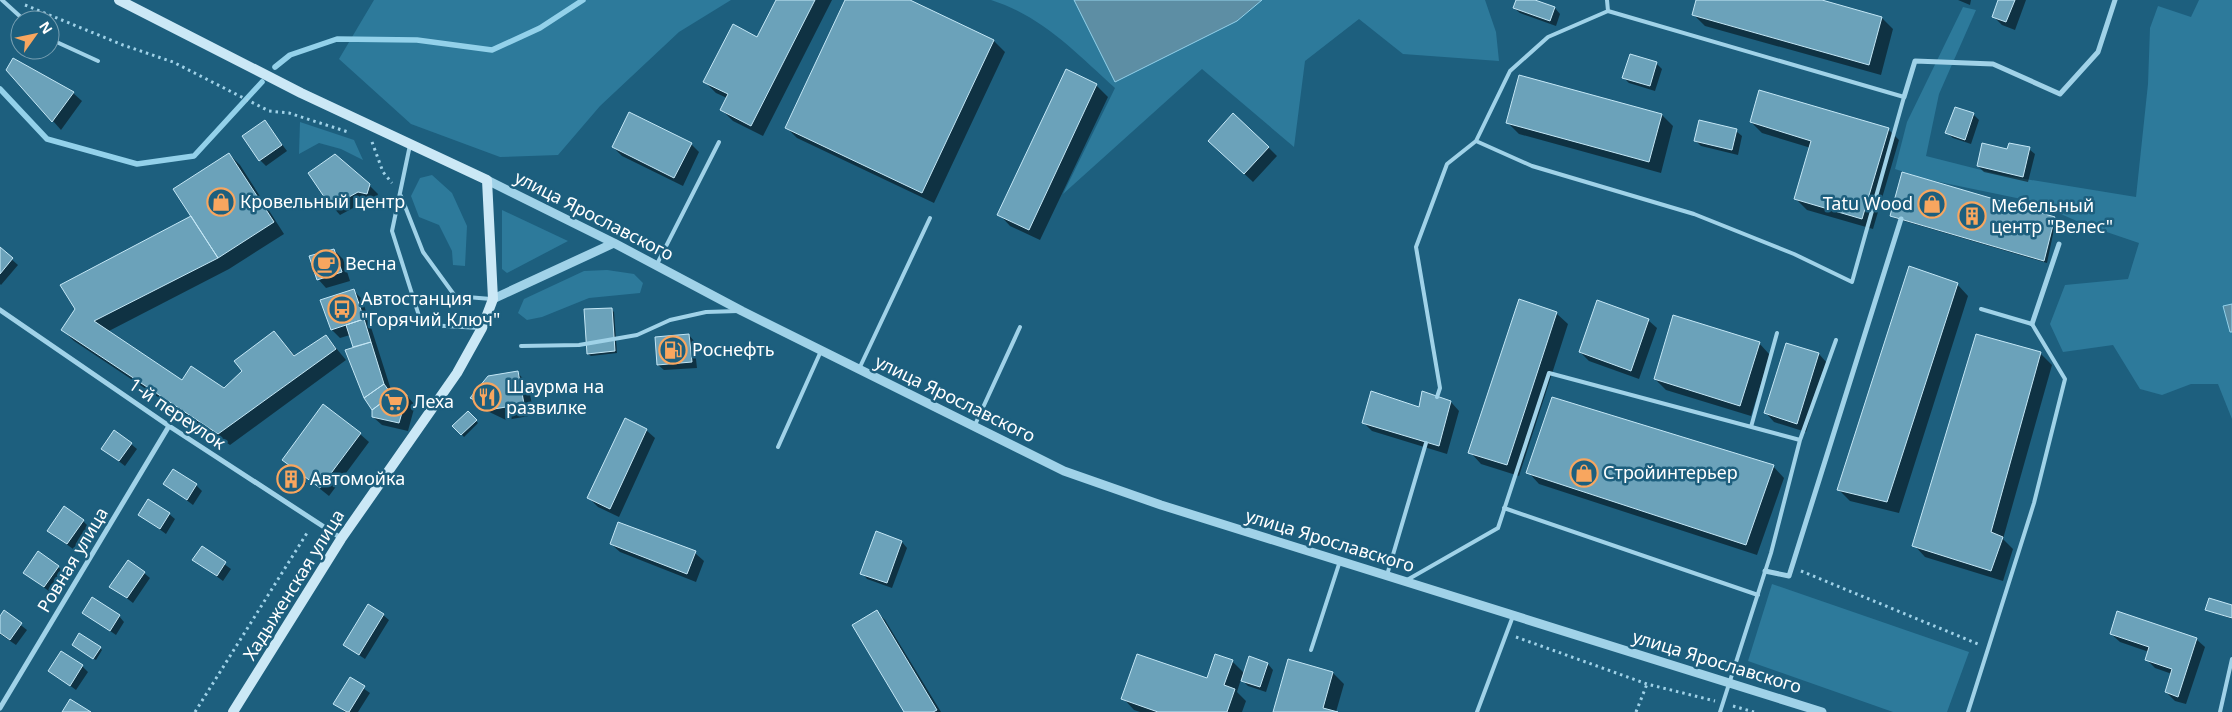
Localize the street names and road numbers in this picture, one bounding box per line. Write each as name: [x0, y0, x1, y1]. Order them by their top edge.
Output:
street label: улица Ярославского: [511, 165, 678, 266]
street label: улица Ярославского: [871, 349, 1040, 447]
street label: 1-й переулок: [124, 372, 231, 455]
street label: Ровная улица: [31, 502, 113, 617]
street label: улица Ярославского: [1243, 503, 1418, 577]
street label: Хадыженская улица: [237, 505, 349, 664]
street label: улица Ярославского: [1630, 624, 1805, 698]

